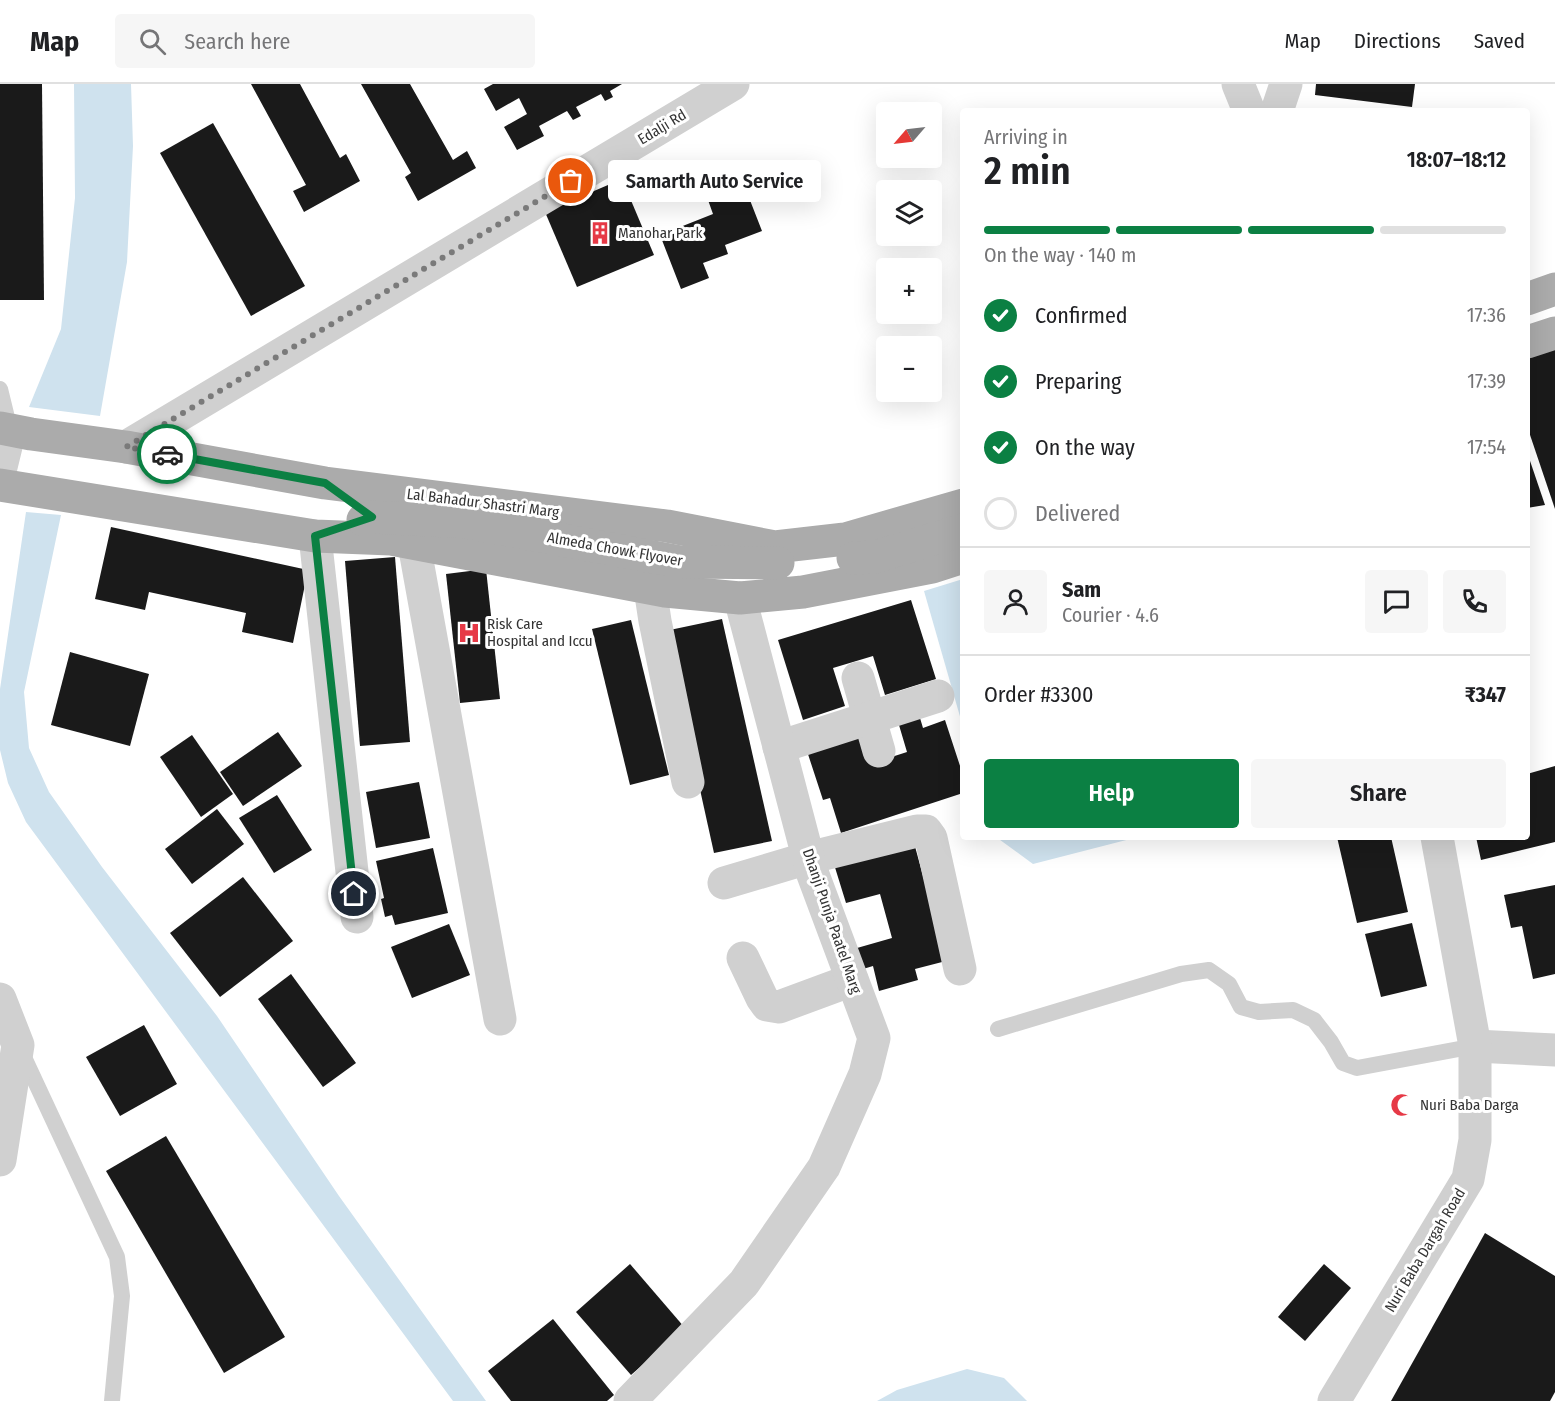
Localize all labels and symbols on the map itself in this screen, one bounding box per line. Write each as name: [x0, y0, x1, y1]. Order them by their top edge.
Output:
north arrow: [876, 102, 942, 168]
street label: Edalji Rd: [635, 106, 689, 148]
pin: [545, 155, 596, 206]
callout: Samarth Auto Service: [607, 160, 820, 202]
building icon: Manohar Park: [587, 220, 613, 246]
place label: Manohar Park: [618, 224, 702, 242]
courier: [137, 424, 197, 484]
street label: Lal Bahadur Shastri Marg: [406, 485, 560, 521]
street label: Almeda Chowk Flyover: [546, 528, 685, 570]
place label: Risk Care Hospital and Iccu: [487, 615, 593, 650]
hospital icon: Risk Care Hospital and Iccu: [456, 620, 482, 646]
street label: Dhanji Punja Paatel Marg: [799, 846, 865, 996]
pin: [328, 868, 379, 919]
mosque icon: Nuri Baba Darga: [1389, 1092, 1415, 1118]
place label: Nuri Baba Darga: [1420, 1096, 1519, 1114]
street label: Nuri Baba Dargah Road: [1381, 1185, 1469, 1315]

